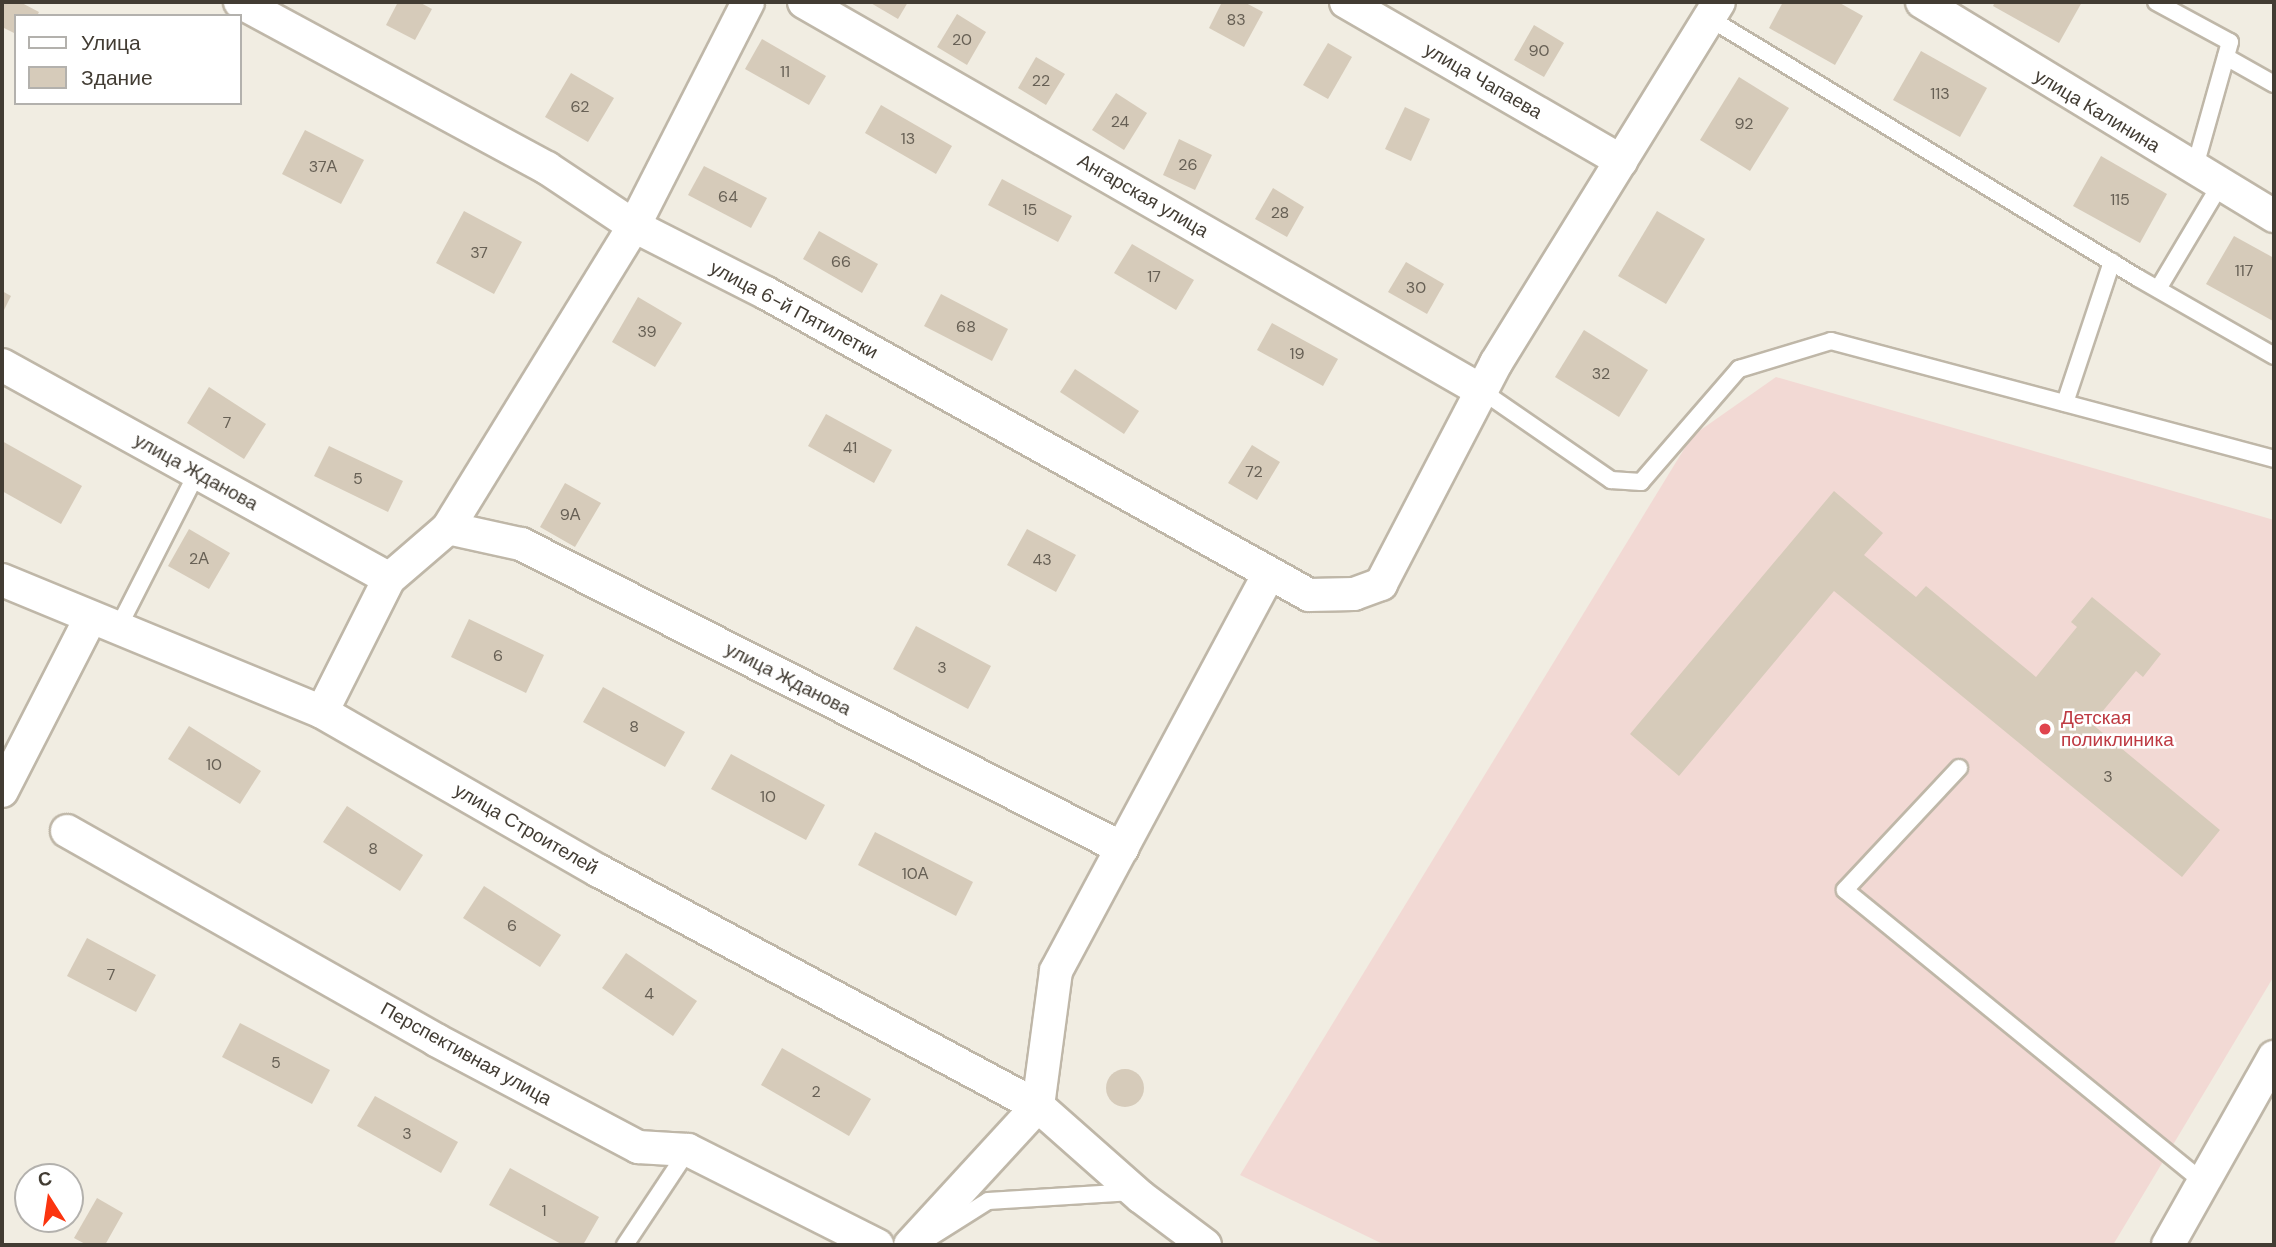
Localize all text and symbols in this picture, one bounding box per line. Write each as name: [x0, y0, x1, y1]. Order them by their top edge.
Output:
house number: 83: [1226, 10, 1246, 30]
legend: [14, 14, 242, 105]
text: Улица: [81, 29, 141, 57]
house number: 20: [952, 30, 972, 50]
street label: улица Чапаева: [1420, 38, 1546, 124]
house number: 90: [1529, 41, 1549, 61]
house number: 11: [780, 62, 790, 82]
text: Здание: [81, 64, 153, 92]
street label: улица Калинина: [2030, 64, 2164, 158]
house number: 22: [1032, 71, 1050, 91]
house number: 113: [1930, 84, 1950, 104]
house number: 62: [571, 97, 589, 117]
house number: 24: [1111, 112, 1129, 132]
house number: 92: [1735, 114, 1753, 134]
house number: 13: [901, 129, 915, 149]
street label: Ангарская улица: [1074, 149, 1212, 243]
house number: 26: [1178, 155, 1198, 175]
house number: 37А: [309, 157, 337, 177]
house number: 64: [718, 187, 738, 207]
house number: 115: [2110, 190, 2130, 210]
house number: 15: [1023, 200, 1037, 220]
house number: 28: [1271, 203, 1289, 223]
house number: 37: [470, 243, 488, 263]
house number: 66: [831, 252, 851, 272]
street label: улица 6-й Пятилетки: [706, 256, 882, 364]
house number: 117: [2235, 261, 2253, 281]
house number: 17: [1147, 267, 1161, 287]
house number: 30: [1406, 278, 1426, 298]
house number: 68: [956, 317, 976, 337]
house number: 39: [637, 322, 657, 342]
house number: 19: [1289, 344, 1305, 364]
house number: 32: [1592, 364, 1610, 384]
house number: 7: [223, 413, 231, 433]
street label: улица Жданова: [130, 429, 262, 515]
house number: 41: [843, 438, 857, 458]
house number: 72: [1245, 462, 1263, 482]
house number: 5: [353, 469, 363, 489]
house number: 9А: [560, 505, 580, 525]
house number: 2А: [189, 549, 209, 569]
house number: 43: [1032, 550, 1052, 570]
street label: улица Жданова: [721, 638, 855, 720]
house number: 6: [493, 646, 503, 666]
house number: 3: [937, 658, 947, 678]
place label: Детская поликлиника: [2061, 707, 2174, 751]
house number: 8: [629, 717, 639, 737]
marker: Детская поликлиника: [2035, 719, 2055, 739]
house number: 10: [206, 755, 222, 775]
house number: 3: [2103, 767, 2113, 787]
street label: улица Строителей: [450, 779, 602, 879]
house number: 10: [760, 787, 776, 807]
house number: 8: [368, 839, 378, 859]
house number: 10А: [902, 864, 928, 884]
house number: 6: [507, 916, 517, 936]
house number: 7: [107, 965, 115, 985]
house number: 4: [644, 984, 654, 1004]
street label: Перспективная улица: [377, 998, 555, 1110]
house number: 5: [271, 1053, 281, 1073]
house number: 2: [811, 1082, 821, 1102]
house number: 3: [402, 1124, 412, 1144]
north arrow: [14, 1163, 84, 1233]
text: С: [36, 1165, 54, 1193]
house number: 1: [542, 1201, 546, 1221]

